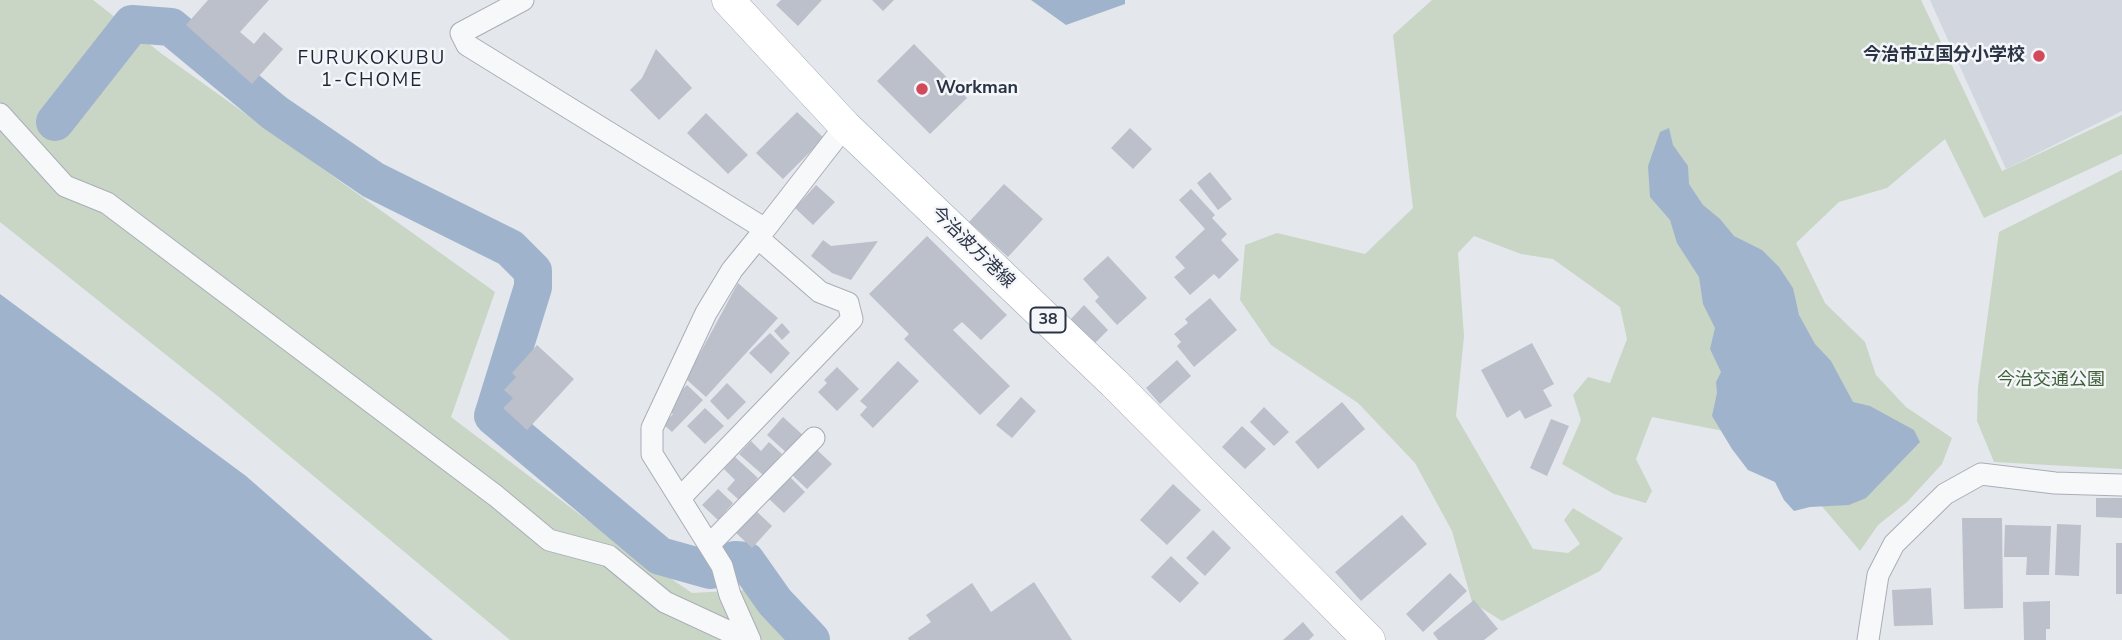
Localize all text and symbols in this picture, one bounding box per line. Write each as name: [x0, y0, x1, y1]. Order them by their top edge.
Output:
place label: 今治市立国分小学校: [1863, 45, 2025, 67]
district label: FURUKOKUBU 1-CHOME: [299, 48, 445, 92]
marker: 今治市立国分小学校: [2031, 48, 2047, 64]
place label: Workman: [936, 78, 1018, 100]
marker: Workman: [914, 81, 930, 97]
street label: 今治波方港線: [926, 203, 1018, 293]
road number: 38: [1030, 308, 1066, 332]
park label: 今治交通公園: [1997, 370, 2105, 392]

